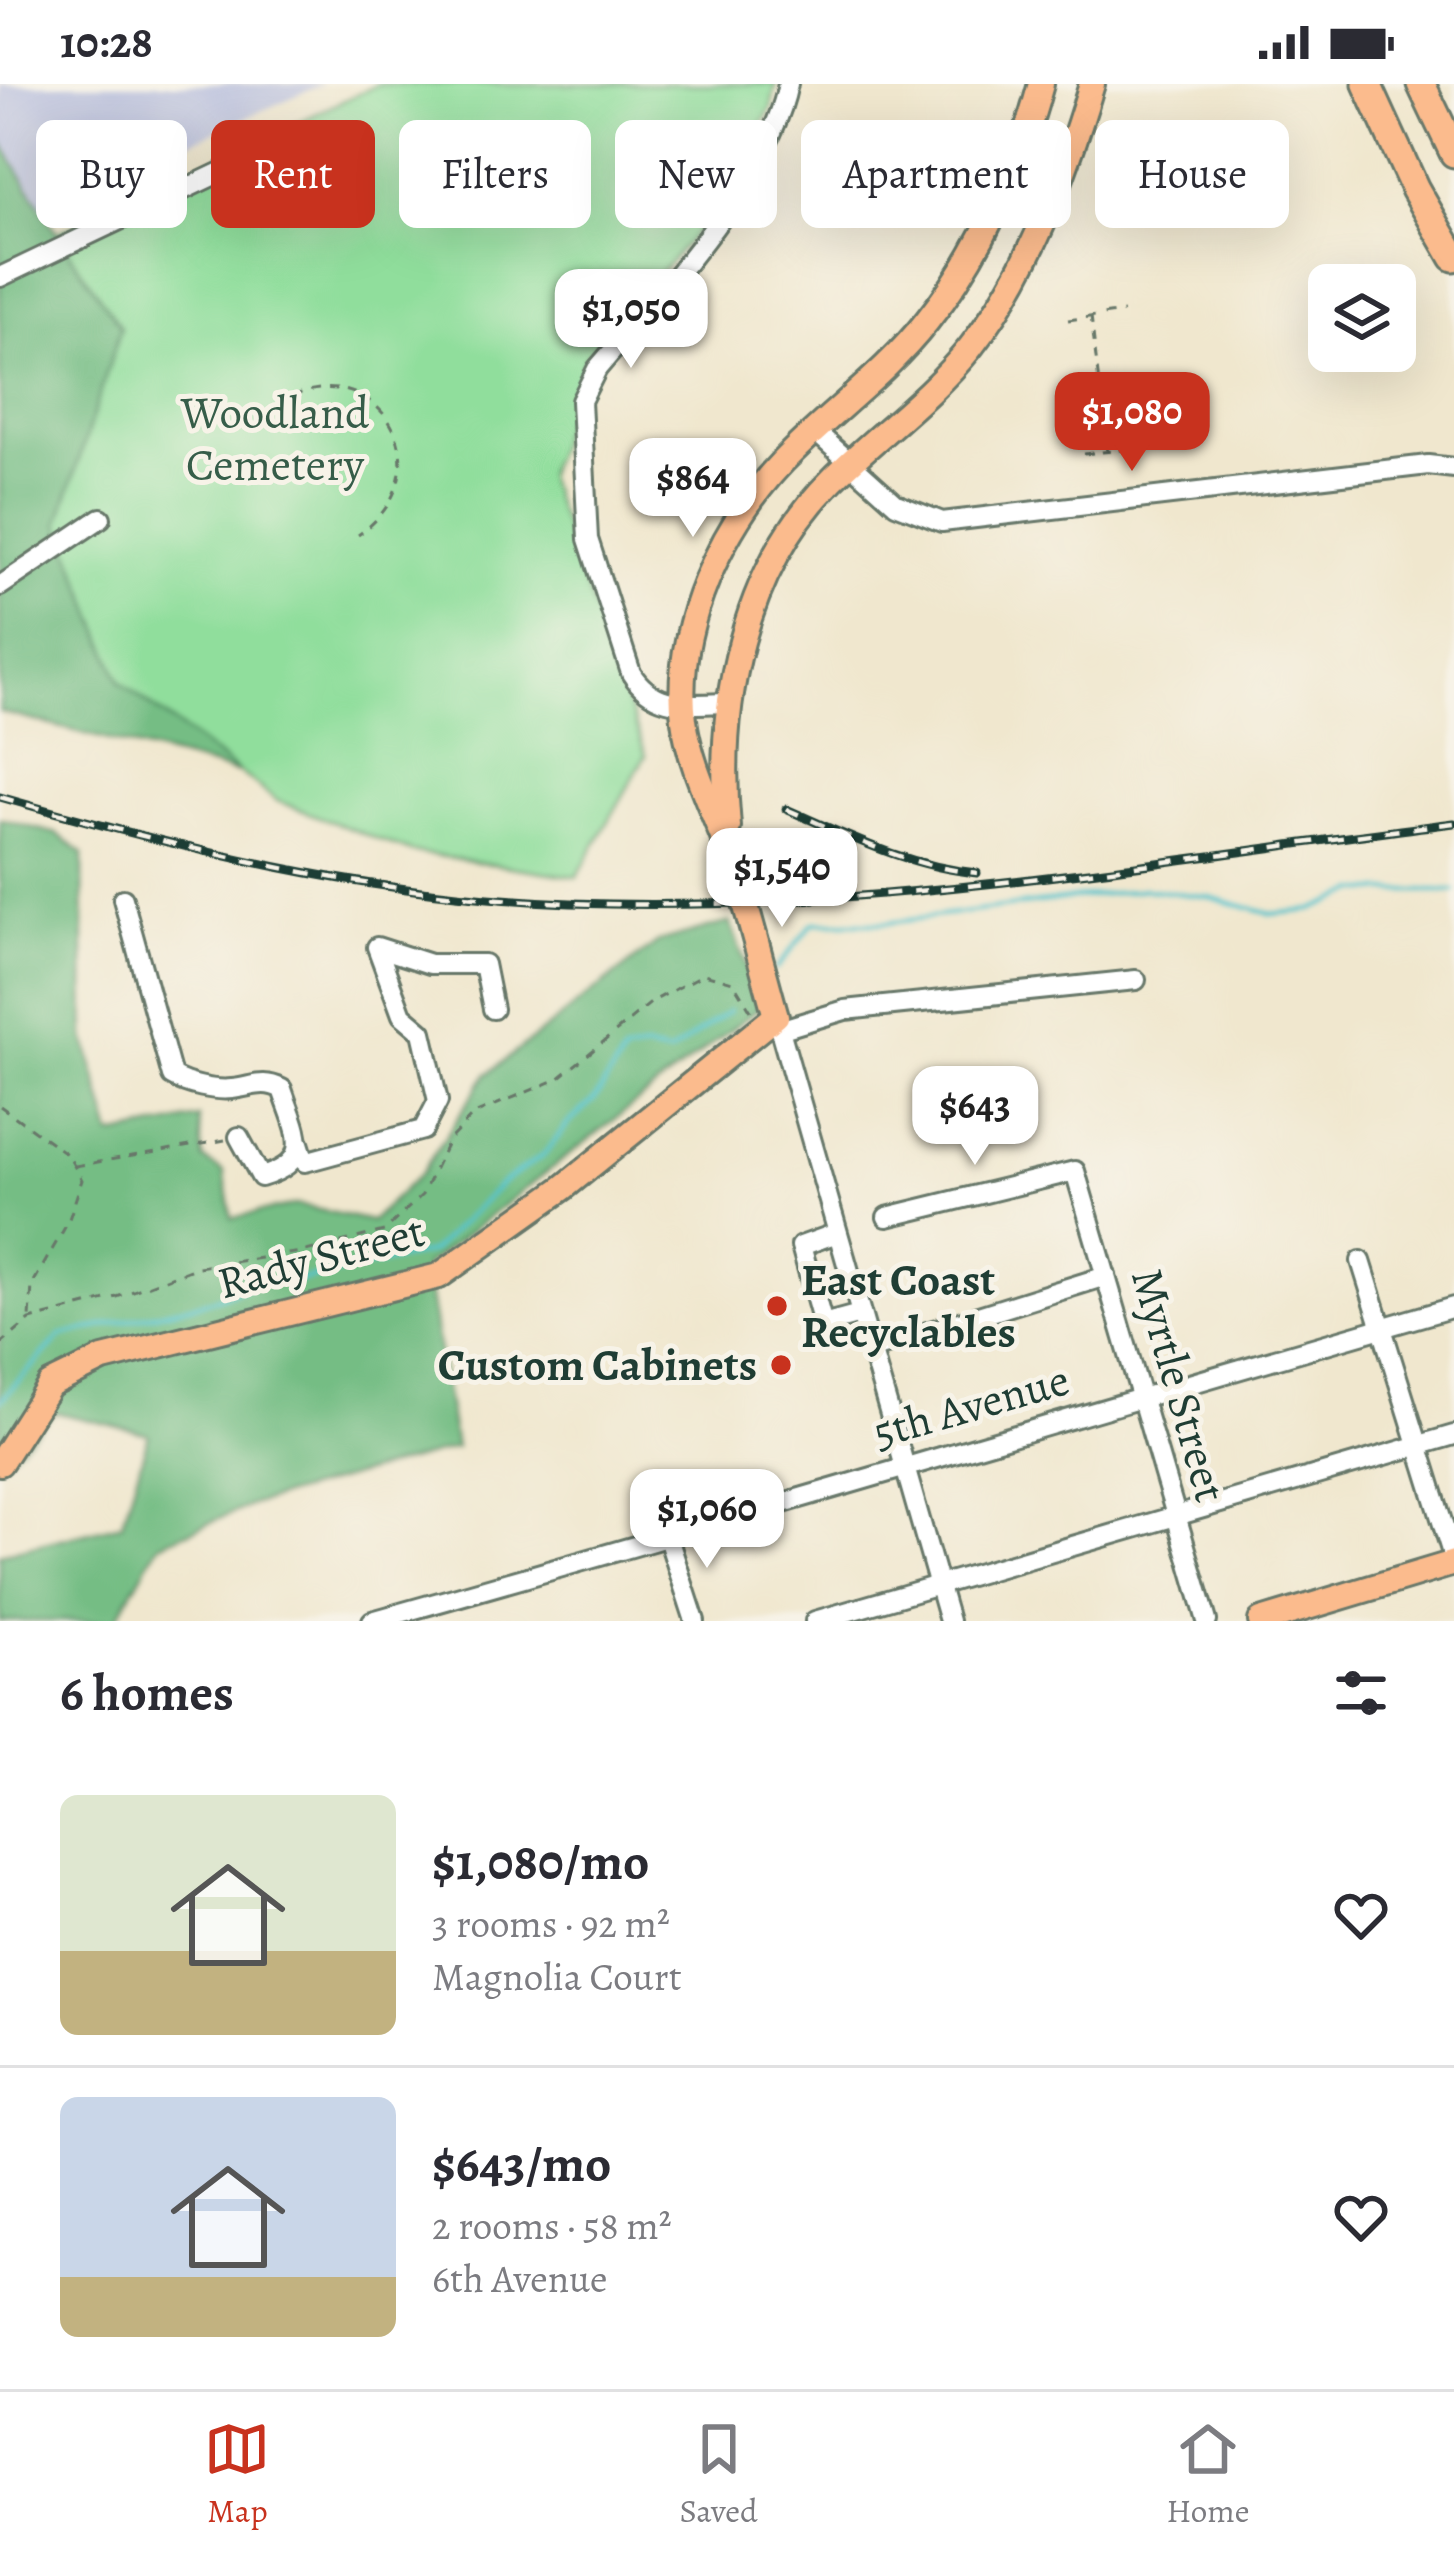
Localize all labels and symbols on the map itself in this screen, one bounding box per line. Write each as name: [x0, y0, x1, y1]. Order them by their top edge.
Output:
pin: $1,050: [533, 269, 729, 371]
pin: $1,080: [1034, 372, 1230, 474]
park label: Woodland Cemetery: [180, 382, 370, 496]
pin: $864: [622, 438, 764, 540]
pin: $1,540: [684, 828, 880, 930]
pin: $643: [904, 1066, 1046, 1168]
street label: Rady Street: [211, 1200, 431, 1314]
place label: East Coast Recyclables: [801, 1249, 1016, 1363]
street label: Myrtle Street: [1116, 1261, 1242, 1509]
marker: East Coast Recyclables: [764, 1293, 790, 1319]
place label: Custom Cabinets: [438, 1334, 757, 1396]
street label: 5th Avenue: [866, 1348, 1076, 1464]
marker: Custom Cabinets: [768, 1352, 794, 1378]
pin: $1,060: [609, 1469, 805, 1571]

